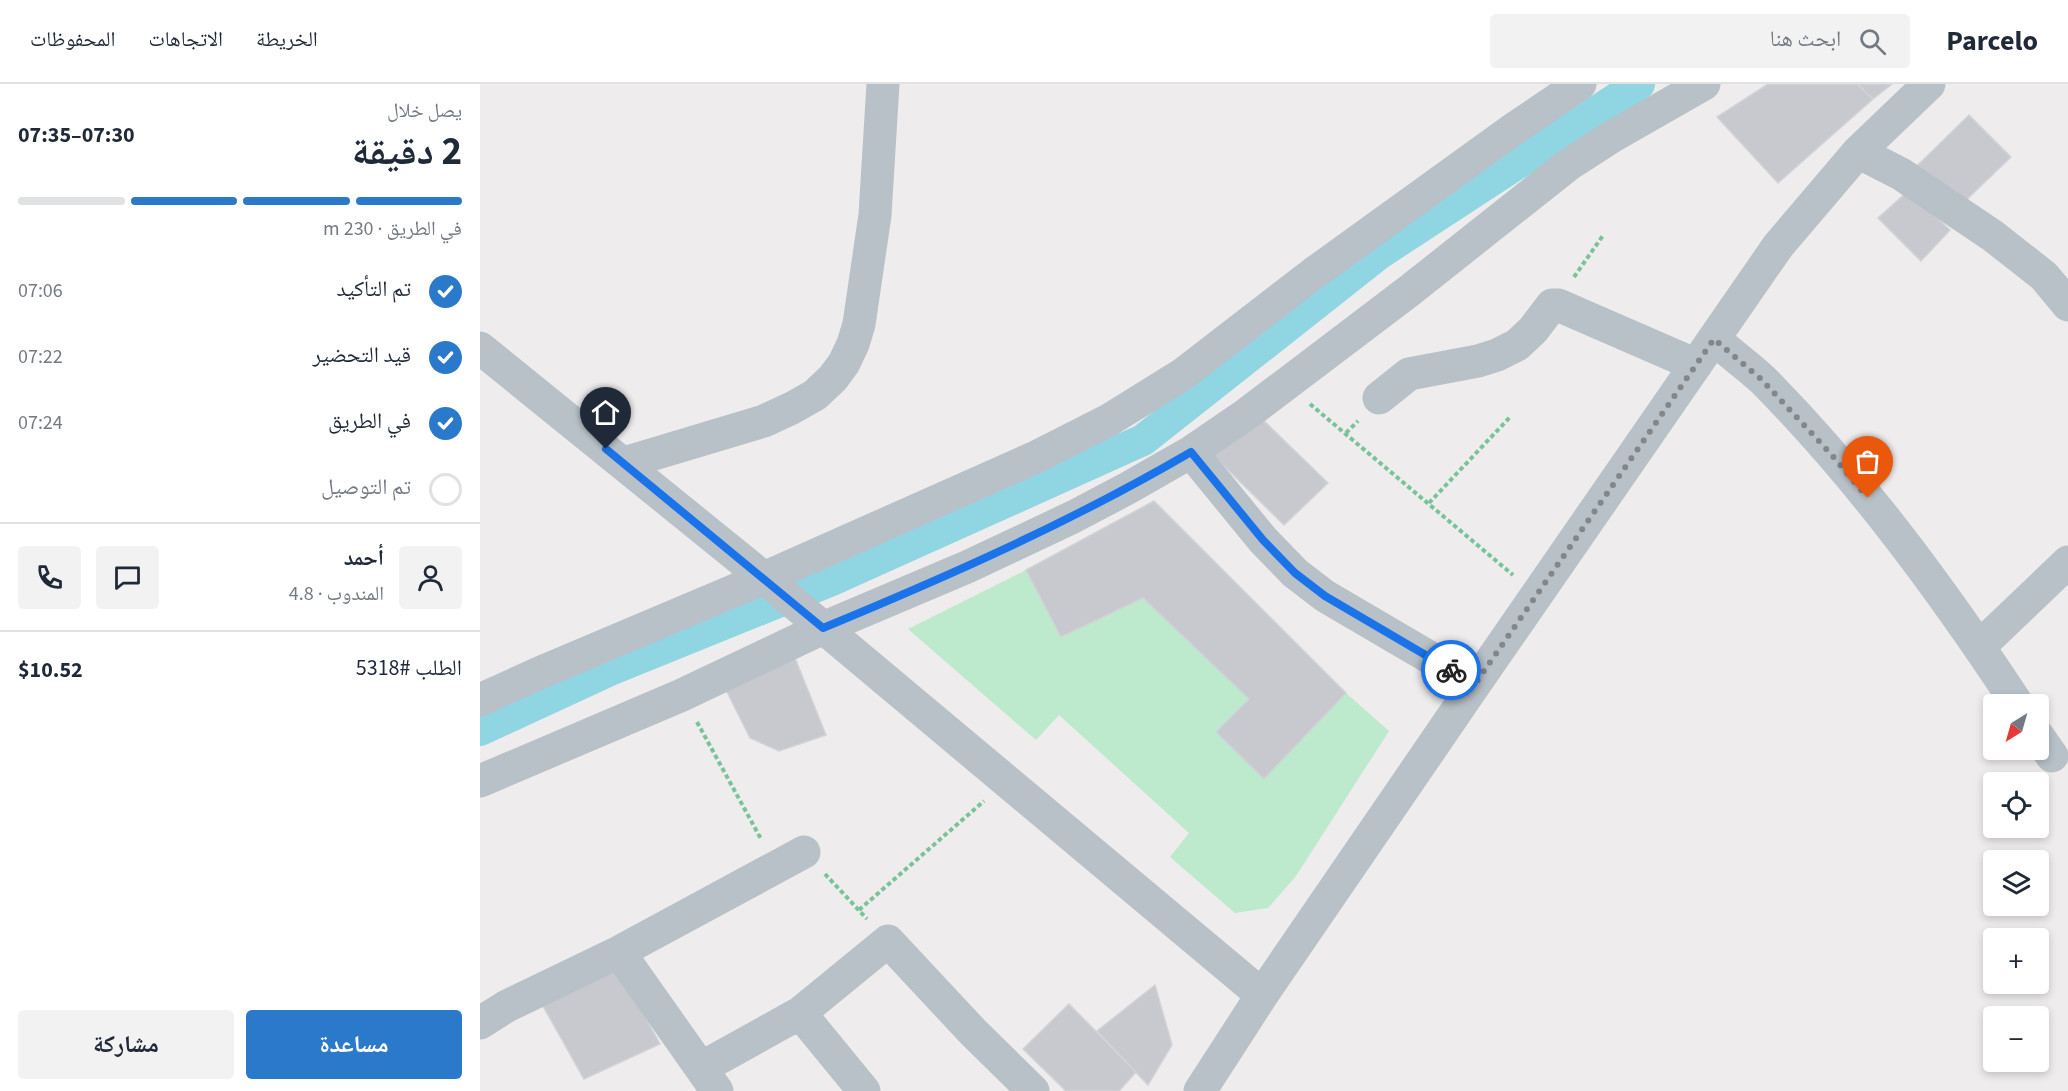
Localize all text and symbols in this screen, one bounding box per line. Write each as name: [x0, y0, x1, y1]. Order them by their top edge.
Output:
search box: [1490, 14, 1910, 68]
text: Parcelo: [1946, 21, 2038, 61]
text: ابحث هنا: [1770, 23, 1841, 55]
text: المحفوظات: [30, 24, 115, 54]
text: الاتجاهات: [148, 24, 223, 54]
text: الخريطة: [256, 24, 318, 54]
icon: search: [1856, 25, 1889, 58]
text: يصل خلال: [387, 97, 462, 125]
text: 07:30–07:35: [18, 119, 135, 151]
text: 2 دقيقة: [352, 124, 462, 180]
text: في الطريق · 230 m: [323, 215, 462, 243]
text: تم التأكيد: [337, 273, 411, 305]
icon: check: [429, 275, 462, 308]
text: 07:06: [18, 277, 63, 305]
text: قيد التحضير: [313, 339, 411, 371]
icon: check: [429, 341, 462, 374]
text: 07:22: [18, 343, 63, 371]
pin: [580, 387, 631, 449]
icon: home: [589, 396, 622, 429]
text: في الطريق: [328, 405, 411, 437]
icon: check: [429, 407, 462, 440]
text: 07:24: [18, 409, 63, 437]
pin: [1842, 436, 1893, 498]
icon: bag: [1851, 445, 1884, 478]
text: تم التوصيل: [321, 471, 411, 503]
text: أحمد: [344, 542, 384, 574]
button: phone: [18, 546, 81, 609]
button: chat: [96, 546, 159, 609]
button: person: [399, 546, 462, 609]
text: المندوب · 4.8: [289, 580, 384, 608]
courier: [1421, 640, 1481, 700]
text: الطلب #5318: [356, 652, 462, 684]
text: $10.52: [18, 654, 83, 686]
icon: bike: [1435, 654, 1468, 687]
north arrow: [1983, 694, 2049, 760]
map controls: [1983, 694, 2049, 1072]
button: locate: [1983, 772, 2049, 838]
button: layers: [1983, 850, 2049, 916]
button: +: [1983, 928, 2049, 994]
button: −: [1983, 1006, 2049, 1072]
button: مشاركة: [18, 1010, 234, 1079]
button: مساعدة: [246, 1010, 462, 1079]

